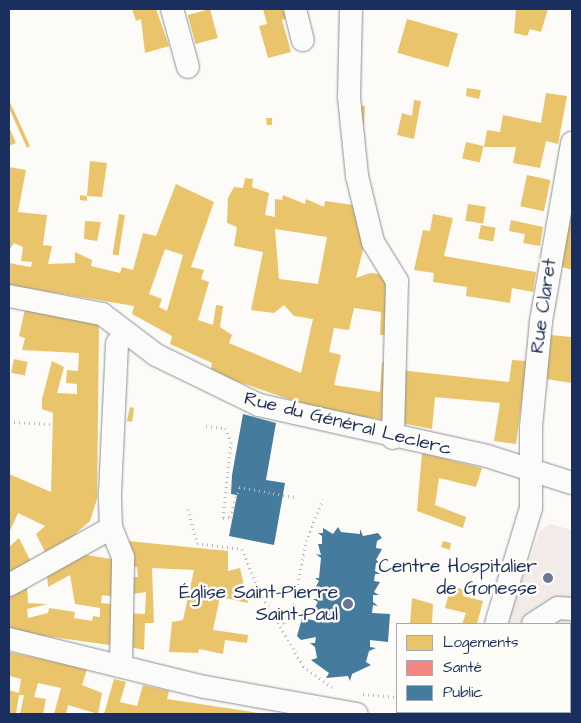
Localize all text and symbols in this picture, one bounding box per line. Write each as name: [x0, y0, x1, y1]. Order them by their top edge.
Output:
street label: Rue Claret: [526, 257, 562, 355]
street label: Rue du Général Leclerc: [242, 387, 454, 461]
place label: Centre Hospitalier de Gonesse: [379, 556, 537, 600]
marker: Centre Hospitalier de Gonesse: [541, 571, 555, 585]
place label: Église Saint-Pierre Saint-Paul: [179, 582, 338, 626]
marker: Église Saint-Pierre Saint-Paul: [342, 598, 354, 610]
legend: [396, 623, 571, 713]
text: Logements: [443, 632, 519, 653]
text: Santé: [443, 657, 482, 678]
text: Public: [443, 682, 483, 703]

